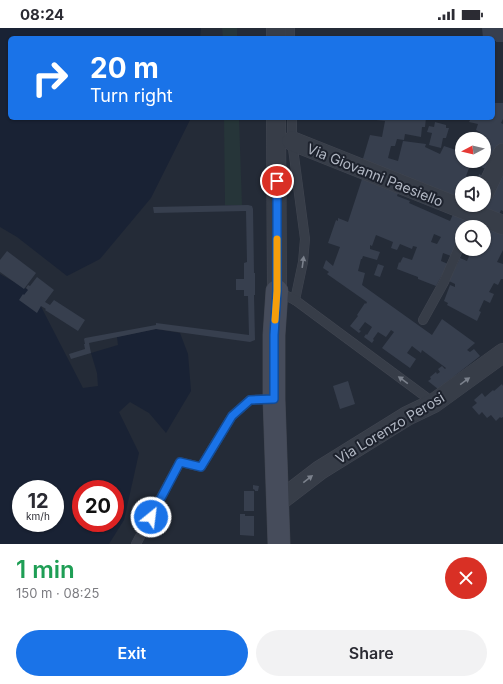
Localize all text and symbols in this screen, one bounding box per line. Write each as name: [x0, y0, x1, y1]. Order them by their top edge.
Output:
text: 08:24: [20, 5, 64, 24]
text: 20 m: [90, 51, 159, 85]
icon: right: [24, 52, 76, 104]
text: Turn right: [90, 85, 173, 106]
north arrow: [455, 132, 491, 168]
map controls: [455, 132, 491, 256]
street label: Via Giovanni Paesiello: [305, 139, 446, 210]
pin: [260, 164, 294, 198]
icon: arrive: [266, 170, 288, 192]
button: sound: [455, 176, 491, 212]
button: search: [455, 220, 491, 256]
one-way arrow: [300, 256, 306, 268]
one-way arrow: [397, 376, 408, 384]
one-way arrow: [460, 377, 470, 385]
street label: Via Lorenzo Perosi: [332, 388, 447, 467]
one-way arrow: [302, 475, 313, 484]
speed limit sign: 20: [72, 480, 124, 532]
text: 12: [27, 489, 49, 513]
position arrow: [130, 496, 172, 538]
text: km/h: [26, 510, 50, 522]
text: 1 min: [16, 555, 75, 584]
button: close: [445, 557, 487, 599]
text: 150 m · 08:25: [16, 585, 99, 601]
button: Exit: [16, 630, 248, 676]
button: Share: [256, 630, 487, 676]

